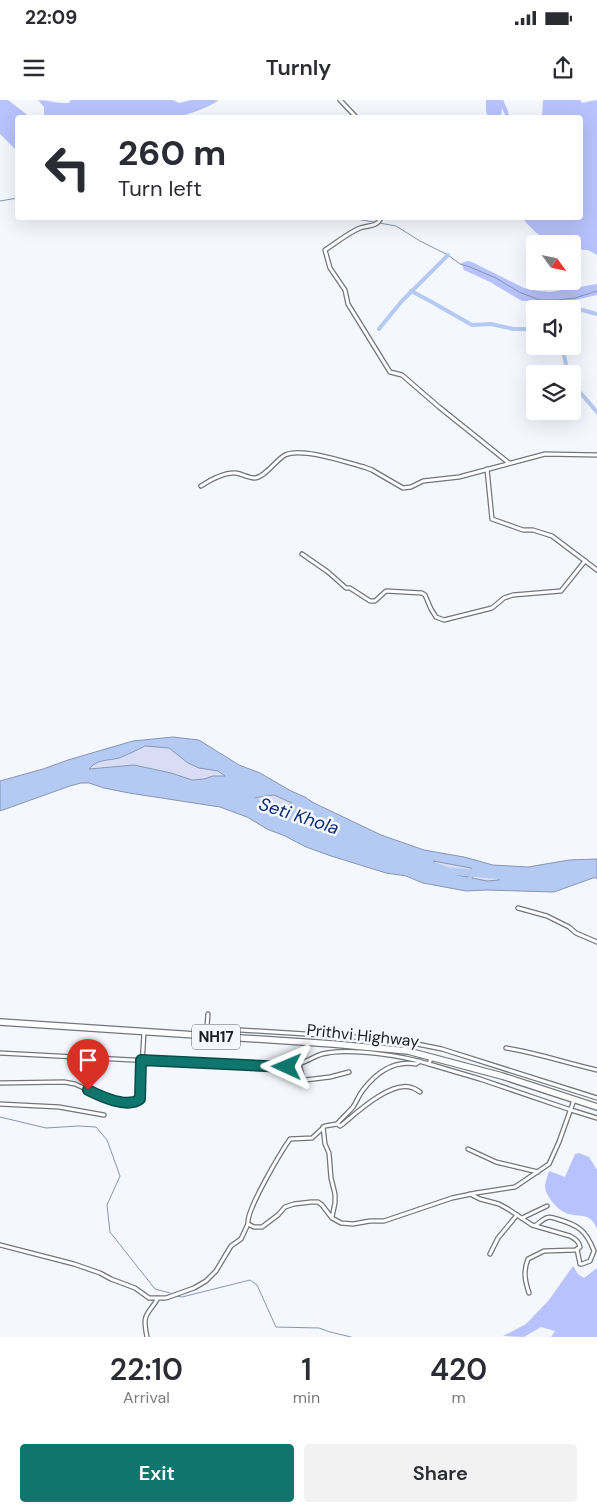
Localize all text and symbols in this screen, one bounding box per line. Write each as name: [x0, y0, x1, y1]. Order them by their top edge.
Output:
text: 22:09: [25, 5, 77, 30]
text: Turnly: [266, 53, 331, 82]
icon: menu: [20, 54, 48, 82]
icon: share: [549, 54, 577, 82]
text: 260 m: [118, 130, 226, 176]
icon: left: [35, 135, 100, 200]
text: Turn left: [118, 174, 202, 203]
north arrow: [526, 235, 581, 290]
map controls: [526, 235, 581, 420]
button: sound: [526, 300, 581, 355]
button: layers: [526, 365, 581, 420]
water label: Seti Khola: [256, 792, 342, 840]
street label: Prithvi Highway: [306, 1019, 420, 1052]
road number: NH17: [192, 1024, 240, 1050]
pin: [67, 1039, 109, 1090]
position arrow: [260, 1040, 312, 1092]
icon: arrive: [74, 1046, 102, 1074]
text: 22:10: [110, 1350, 183, 1389]
text: 1: [301, 1350, 312, 1389]
text: 420: [430, 1350, 487, 1389]
text: Arrival: [123, 1387, 170, 1408]
text: min: [293, 1387, 320, 1408]
text: m: [451, 1387, 466, 1408]
button: Exit: [20, 1444, 294, 1502]
button: Share: [304, 1444, 577, 1502]

